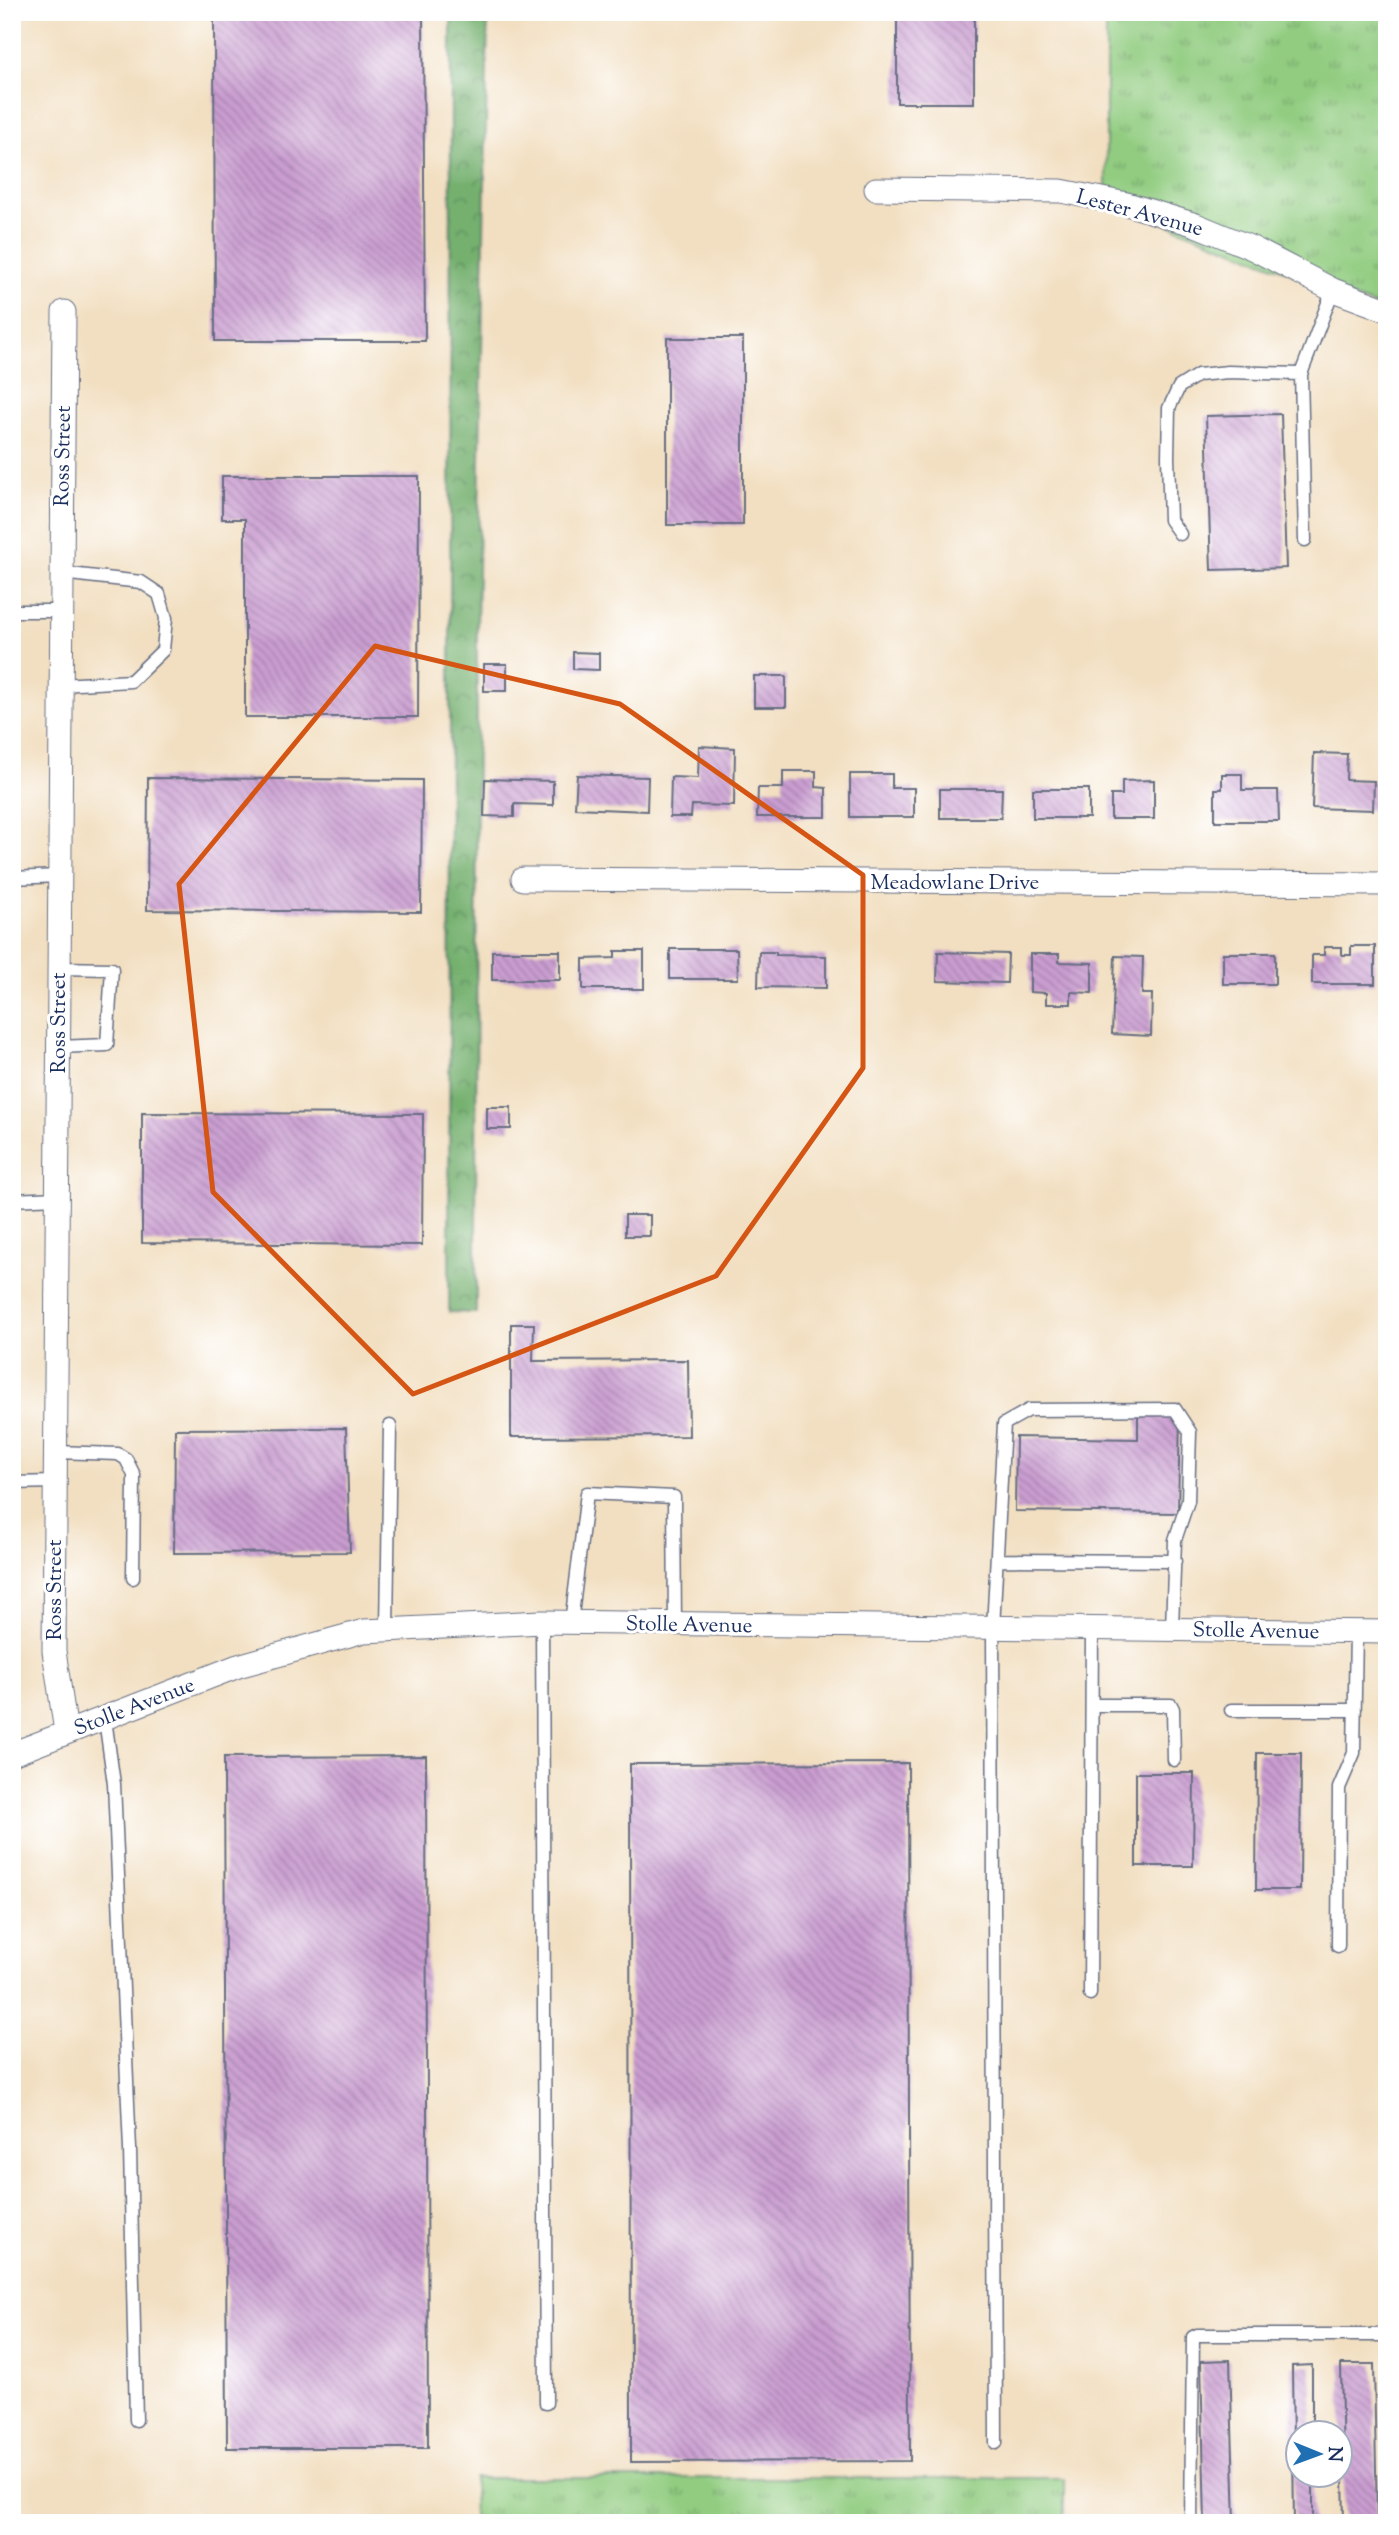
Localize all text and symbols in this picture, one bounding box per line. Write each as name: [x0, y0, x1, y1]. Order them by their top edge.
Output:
street label: Lester Avenue: [1073, 183, 1206, 245]
street label: Ross Street: [48, 405, 80, 507]
street label: Meadowlane Drive: [871, 869, 1039, 899]
street label: Ross Street: [45, 972, 75, 1074]
street label: Ross Street: [41, 1539, 71, 1641]
street label: Stolle Avenue: [625, 1610, 753, 1642]
street label: Stolle Avenue: [1192, 1616, 1320, 1648]
street label: Stolle Avenue: [70, 1671, 199, 1745]
north arrow: [1284, 2420, 1354, 2490]
text: N: [1320, 2446, 1347, 2462]

